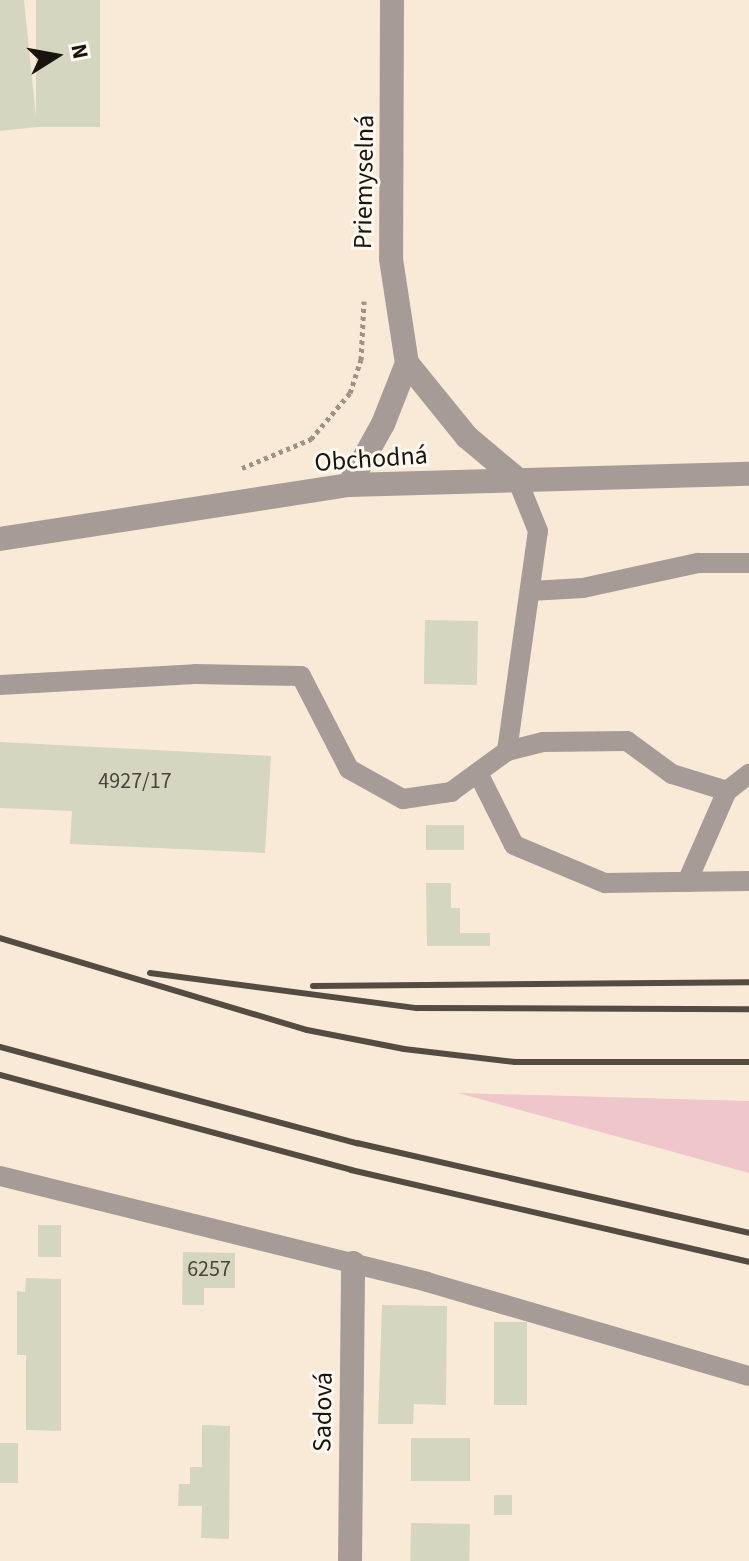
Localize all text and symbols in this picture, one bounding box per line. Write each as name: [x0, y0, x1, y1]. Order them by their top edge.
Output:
north arrow: [16, 16, 96, 96]
text: N: [62, 41, 97, 62]
street label: Priemyselná: [347, 115, 381, 249]
street label: Obchodná: [313, 439, 429, 479]
house number: 4927/17: [98, 769, 172, 795]
house number: 6257: [187, 1257, 231, 1283]
street label: Sadová: [307, 1372, 339, 1452]

